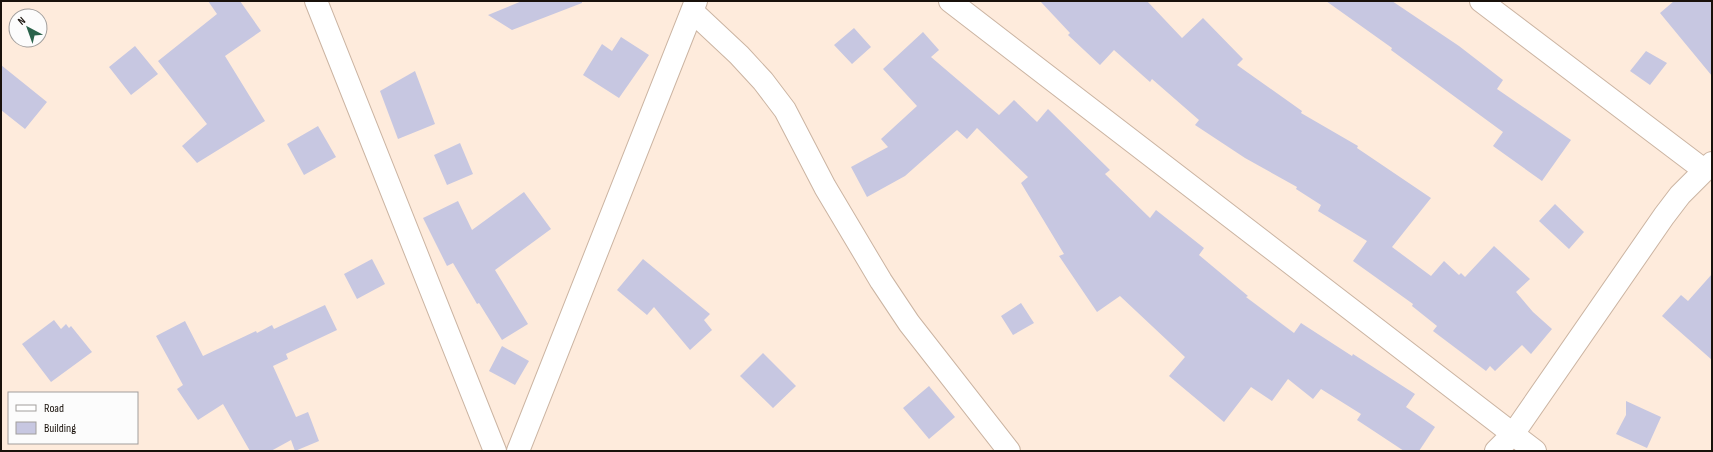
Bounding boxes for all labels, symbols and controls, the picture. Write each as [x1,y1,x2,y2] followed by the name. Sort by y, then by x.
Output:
[8,8,48,48] north arrow
[15,14,28,28] text: N
[8,392,138,444] legend
[44,401,64,416] text: Road
[44,421,76,436] text: Building

